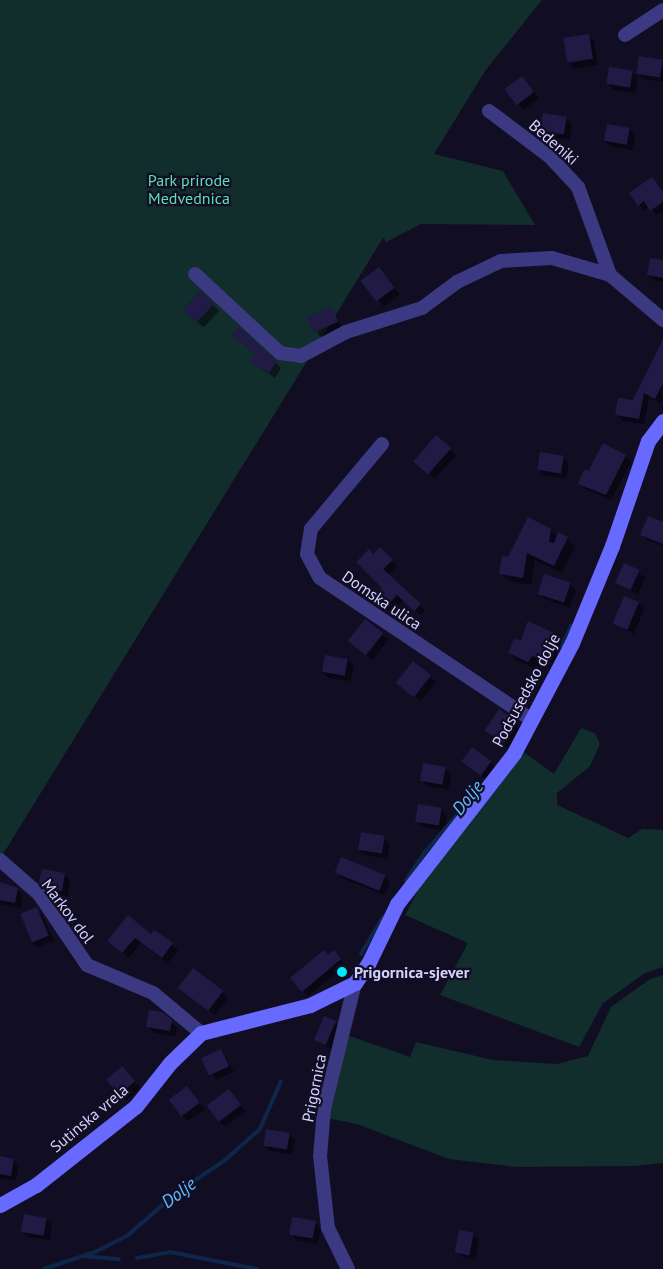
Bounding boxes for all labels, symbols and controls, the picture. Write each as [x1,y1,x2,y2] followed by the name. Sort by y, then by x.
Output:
[525,115,583,169] street label: Bedeniki
[148,170,230,208] park label: Park prirode Medvednica
[339,566,425,634] street label: Domska ulica
[488,630,564,750] street label: Podsusedsko dolje
[448,777,488,819] water label: Dolje
[38,875,98,947] street label: Markov dol
[354,962,469,982] place label: Prigornica-sjever
[335,965,349,979] marker: Prigornica-sjever
[298,1052,330,1124] street label: Prigornica
[46,1080,132,1156] street label: Sutinska vrela
[157,1173,201,1213] water label: Dolje

